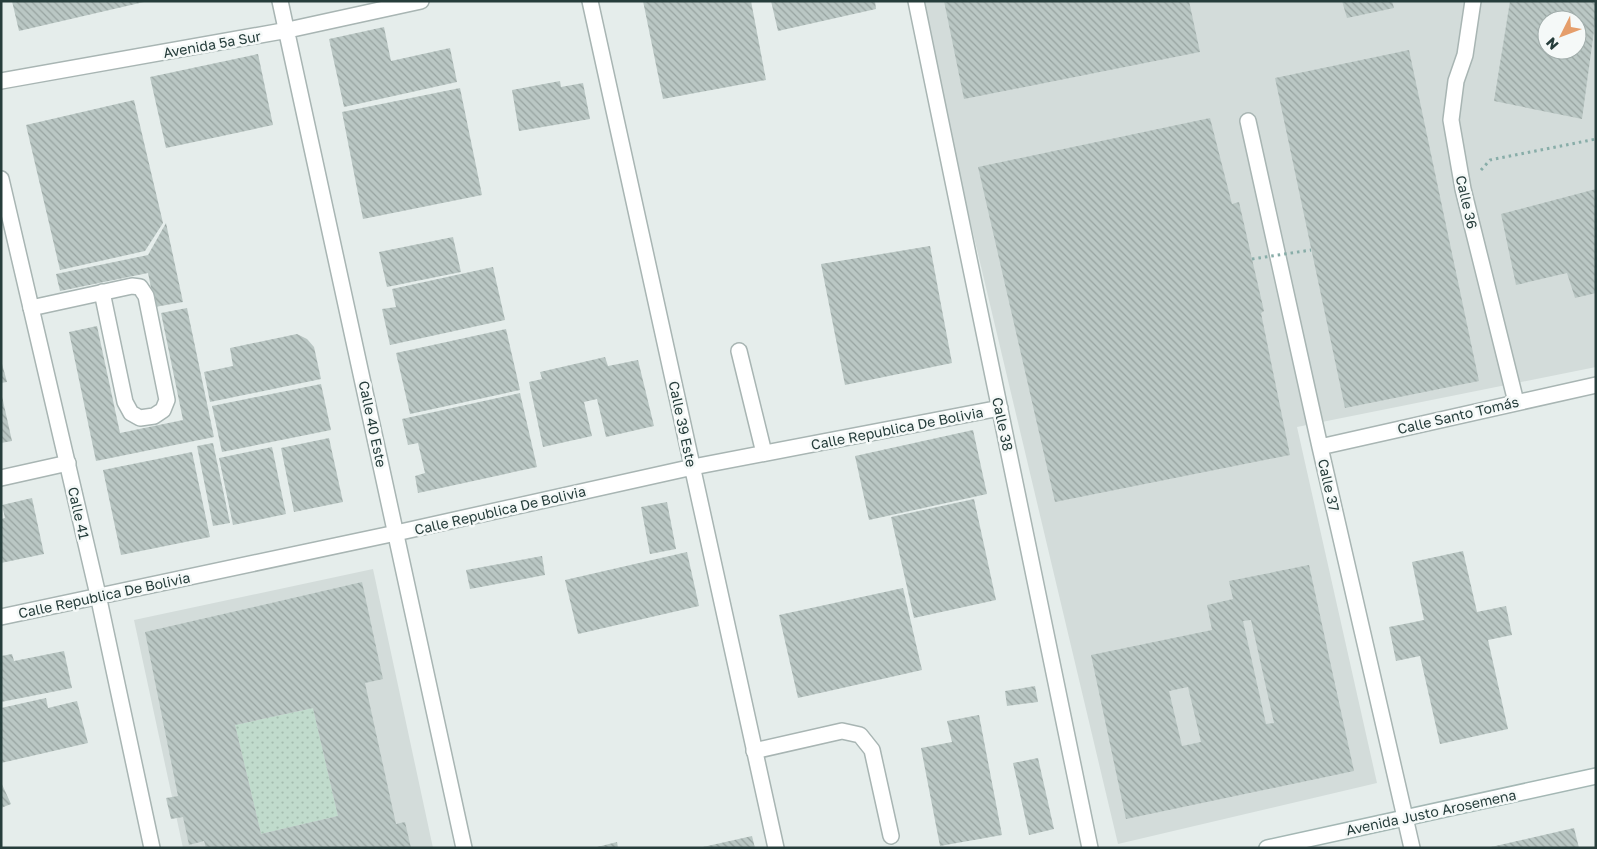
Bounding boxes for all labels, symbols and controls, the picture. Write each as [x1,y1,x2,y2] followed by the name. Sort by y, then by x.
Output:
[1537,10,1587,60] north arrow
[162,27,263,61] street label: Avenida 5a Sur
[1542,34,1562,54] text: N
[1453,174,1481,230] street label: Calle 36
[356,379,390,469] street label: Calle 40 Este
[666,379,700,469] street label: Calle 39 Este
[1396,393,1520,437] street label: Calle Santo Tomás
[989,396,1017,452] street label: Calle 38
[809,403,985,453] street label: Calle Republica De Bolivia
[1315,457,1343,513] street label: Calle 37
[413,482,587,538] street label: Calle Republica De Bolivia
[65,485,93,541] street label: Calle 41
[17,568,191,622] street label: Calle Republica De Bolivia
[1344,786,1518,838] street label: Avenida Justo Arosemena

